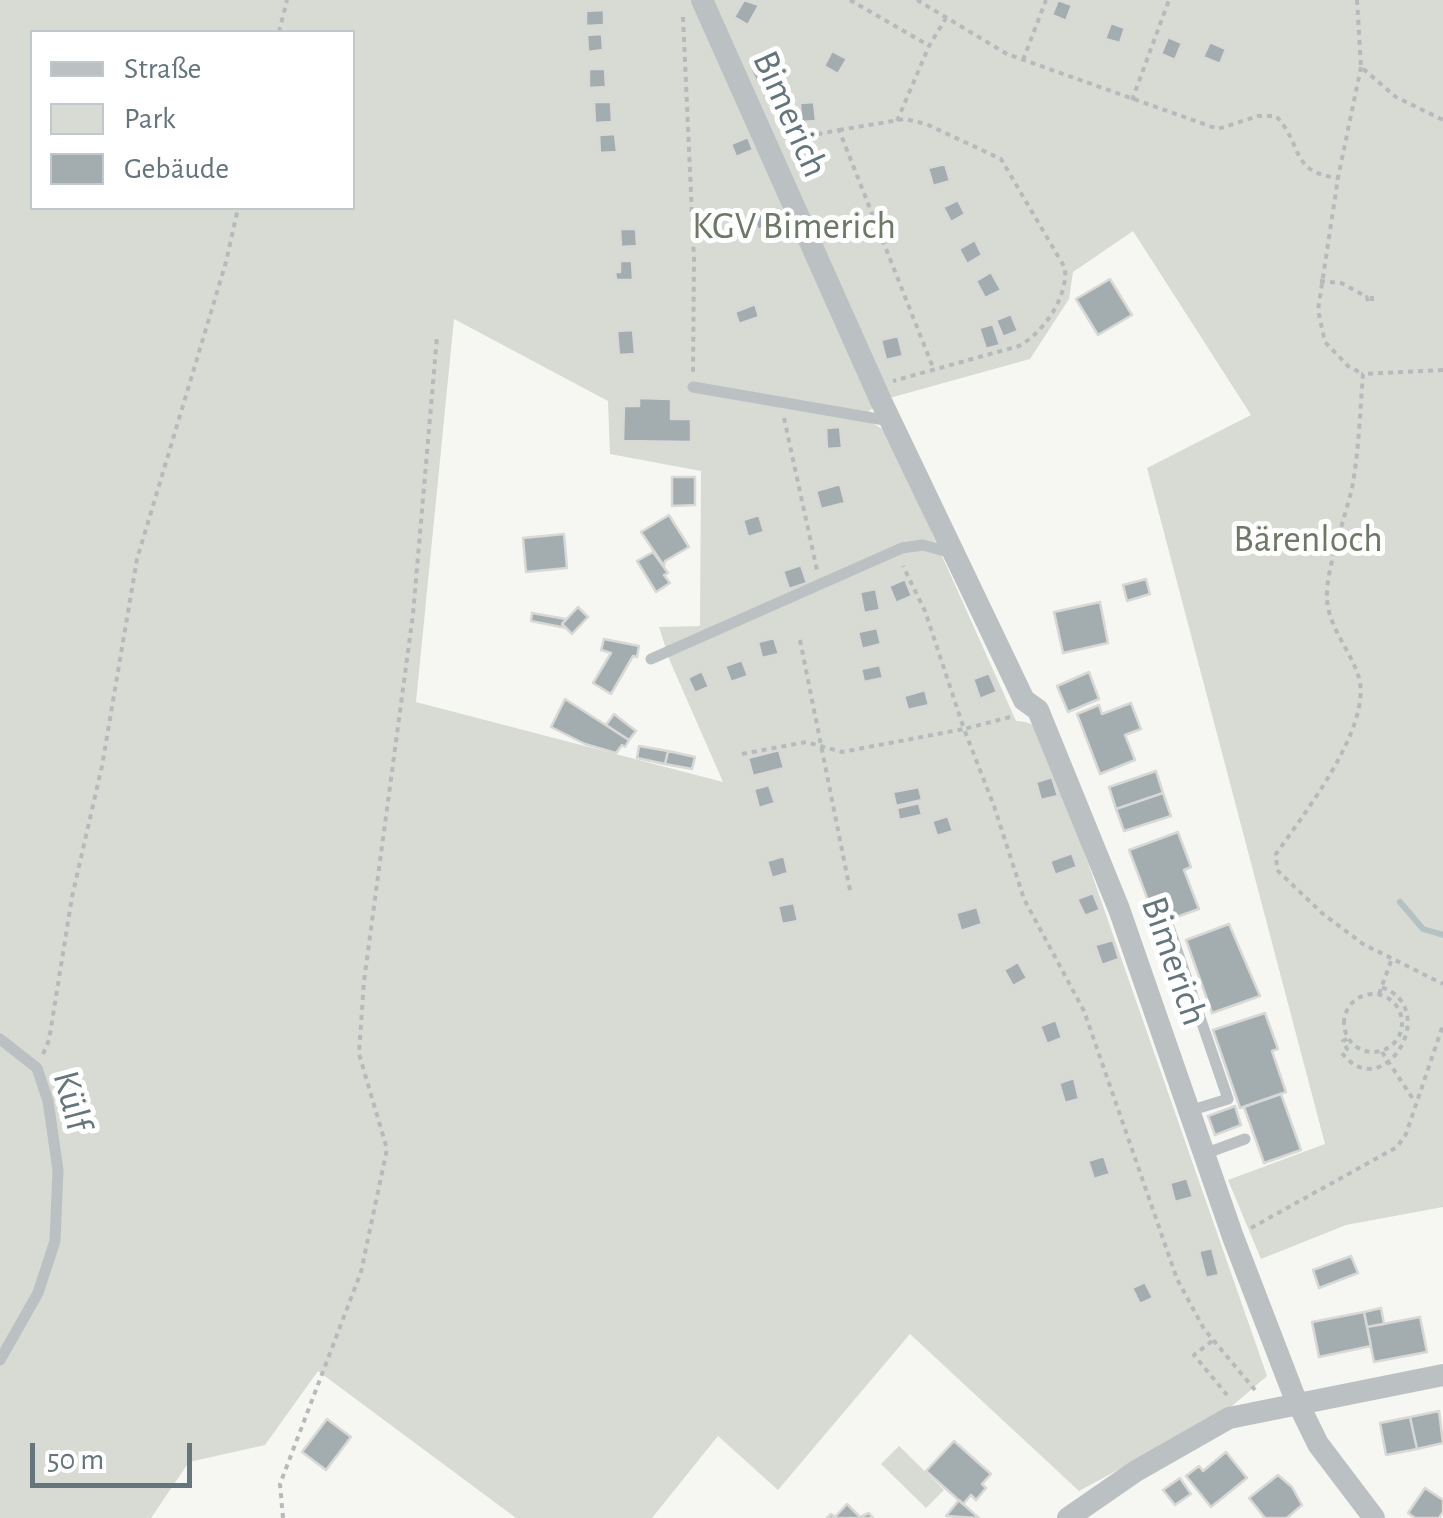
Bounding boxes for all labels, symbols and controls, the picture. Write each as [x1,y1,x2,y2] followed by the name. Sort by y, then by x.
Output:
[30,30,355,210] legend
[742,44,838,184] street label: Bimerich
[124,54,201,84] text: Straße
[124,104,176,134] text: Park
[124,154,229,184] text: Gebäude
[692,204,896,250] park label: KGV Bimerich
[1233,517,1383,563] park label: Bärenloch
[1131,891,1217,1031] street label: Bimerich
[42,1066,102,1136] street label: Külf
[35,1423,198,1485] scale bar
[47,1445,104,1475] text: 50 m

